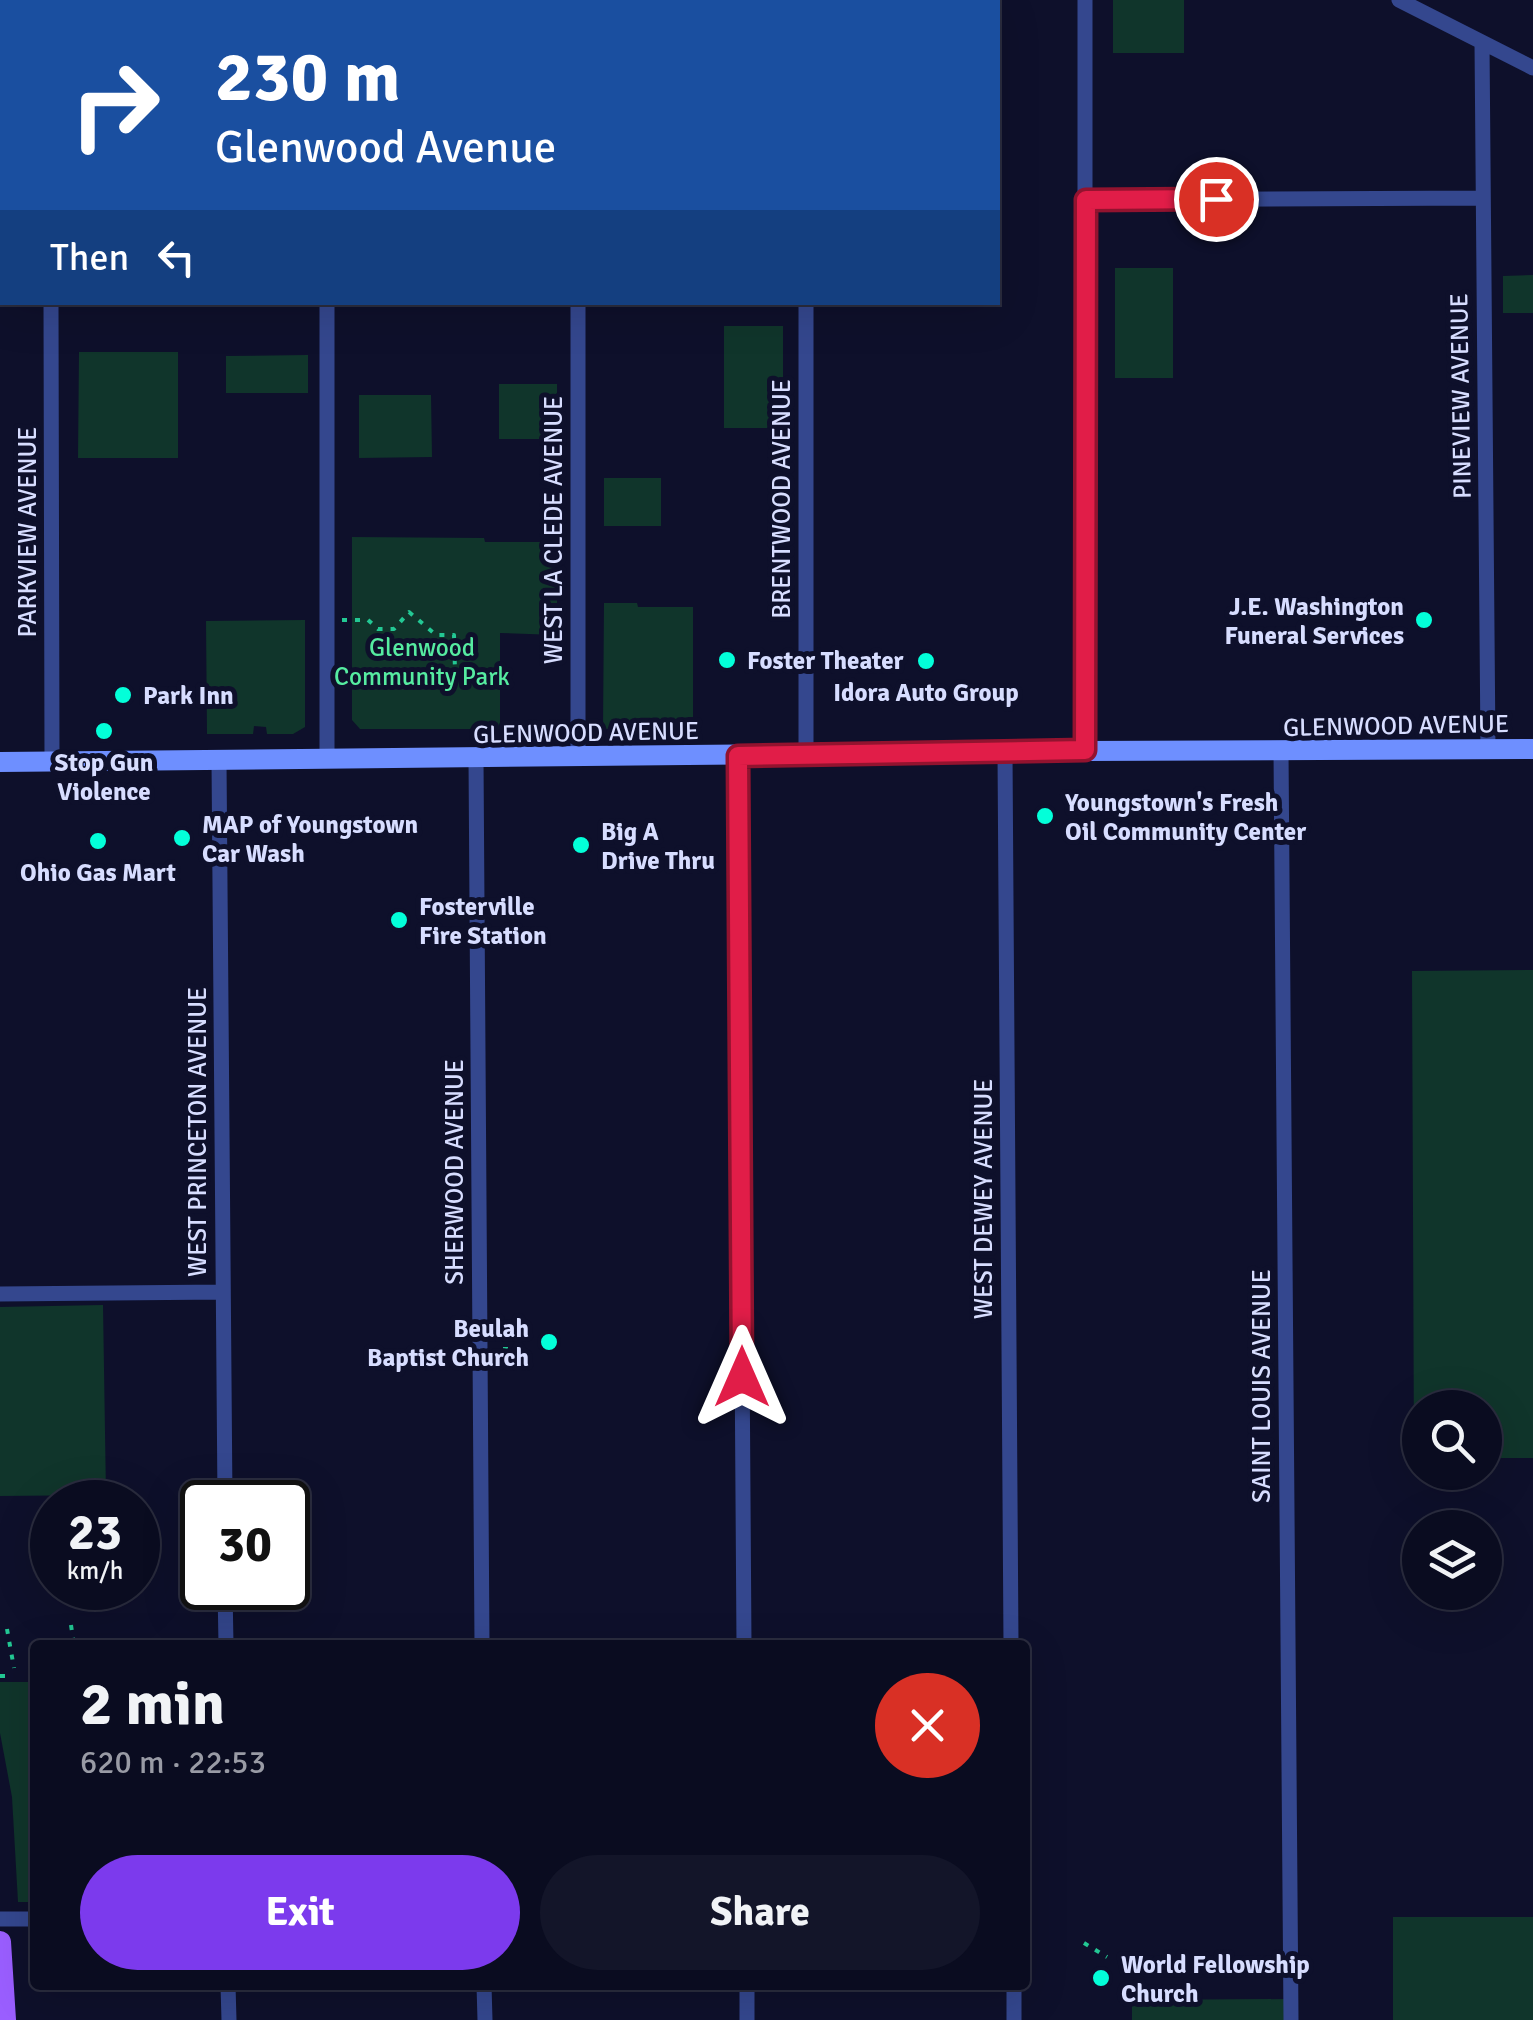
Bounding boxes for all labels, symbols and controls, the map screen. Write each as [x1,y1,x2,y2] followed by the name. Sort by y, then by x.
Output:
[215,34,400,120] text: 230 m
[50,40,180,170] icon: right
[215,120,556,175] text: Glenwood Avenue
[1174,157,1259,242] pin
[1189,172,1244,227] icon: arrive
[149,230,204,285] icon: left
[50,234,129,281] text: Then
[1443,293,1478,499] street label: PINEVIEW AVENUE
[766,379,797,619] street label: BRENTWOOD AVENUE
[538,396,569,664] street label: WEST LA CLEDE AVENUE
[12,427,43,637] street label: PARKVIEW AVENUE
[1224,591,1404,651] place label: J.E. Washington Funeral Services
[1413,609,1435,631] marker: J.E. Washington Funeral Services
[334,632,510,692] park label: Glenwood Community Park
[747,645,904,676] place label: Foster Theater
[716,649,738,671] marker: Foster Theater
[915,650,937,672] marker: Idora Auto Group
[833,677,1019,708] place label: Idora Auto Group
[143,680,234,711] place label: Park Inn
[112,684,134,706] marker: Park Inn
[1283,708,1509,743] street label: GLENWOOD AVENUE
[473,715,699,750] street label: GLENWOOD AVENUE
[93,720,115,742] marker: Stop Gun Violence
[55,747,153,807] place label: Stop Gun Violence
[1064,787,1306,847] place label: Youngstown's Fresh Oil Community Center
[1034,805,1056,827] marker: Youngstown's Fresh Oil Community Center
[202,809,418,869] place label: MAP of Youngstown Car Wash
[601,816,715,876] place label: Big A Drive Thru
[171,827,193,849] marker: MAP of Youngstown Car Wash
[87,830,109,852] marker: Ohio Gas Mart
[570,834,592,856] marker: Big A Drive Thru
[20,857,176,888] place label: Ohio Gas Mart
[419,891,547,951] place label: Fosterville Fire Station
[388,909,410,931] marker: Fosterville Fire Station
[182,987,213,1277] street label: WEST PRINCETON AVENUE
[439,1059,470,1285] street label: SHERWOOD AVENUE
[968,1079,999,1319] street label: WEST DEWEY AVENUE
[1246,1269,1277,1503] street label: SAINT LOUIS AVENUE
[367,1313,529,1373] place label: Beulah Baptist Church
[690,1325,794,1429] position arrow
[538,1331,560,1353] marker: Beulah Baptist Church
[1402,1390,1502,1610] map controls
[1402,1390,1502,1490] button: search
[180,1480,310,1610] speed limit sign: 30
[68,1502,122,1564] text: 23
[1402,1510,1502,1610] button: layers
[67,1555,123,1586] text: km/h
[80,1668,225,1742] text: 2 min
[875,1673,980,1778] button: close
[80,1743,266,1782] text: 620 m · 22:53
[80,1855,520,1970] button: Exit
[540,1855,980,1970] button: Share
[1121,1949,1310,2009] place label: World Fellowship Church
[1090,1967,1112,1989] marker: World Fellowship Church

